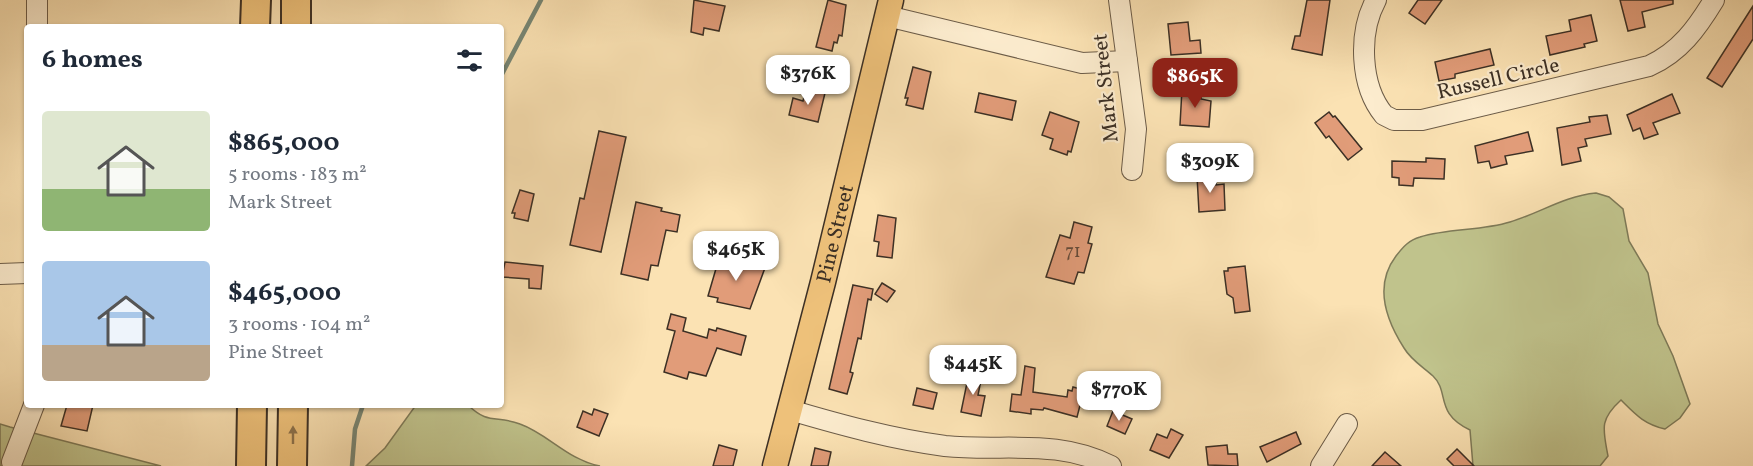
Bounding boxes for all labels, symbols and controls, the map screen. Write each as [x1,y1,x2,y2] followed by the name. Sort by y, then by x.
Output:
[1086,32,1127,144] street label: Mark Street
[42,42,143,78] text: 6 homes
[453,44,486,77] icon: filters
[1434,51,1562,108] street label: Russell Circle
[766,55,850,106] pin: $376K
[1153,58,1237,109] pin: $865K
[780,60,836,88] text: $376K
[1166,63,1224,91] text: $865K
[228,125,340,161] text: $865,000
[90,135,162,207] icon: home
[1168,143,1252,194] pin: $309K
[1181,148,1240,176] text: $309K
[228,161,367,189] text: 5 rooms · 183 m²
[810,182,862,286] street label: Pine Street
[228,189,332,217] text: Mark Street
[694,231,778,282] pin: $465K
[707,236,765,264] text: $465K
[1065,240,1081,265] house number: 71
[228,275,341,311] text: $465,000
[90,285,162,357] icon: home
[228,311,370,339] text: 3 rooms · 104 m²
[228,339,323,367] text: Pine Street
[931,345,1015,396] pin: $445K
[943,350,1003,378] text: $445K
[1077,371,1161,422] pin: $770K
[1091,376,1147,404] text: $770K
[288,426,298,445] one-way arrow

